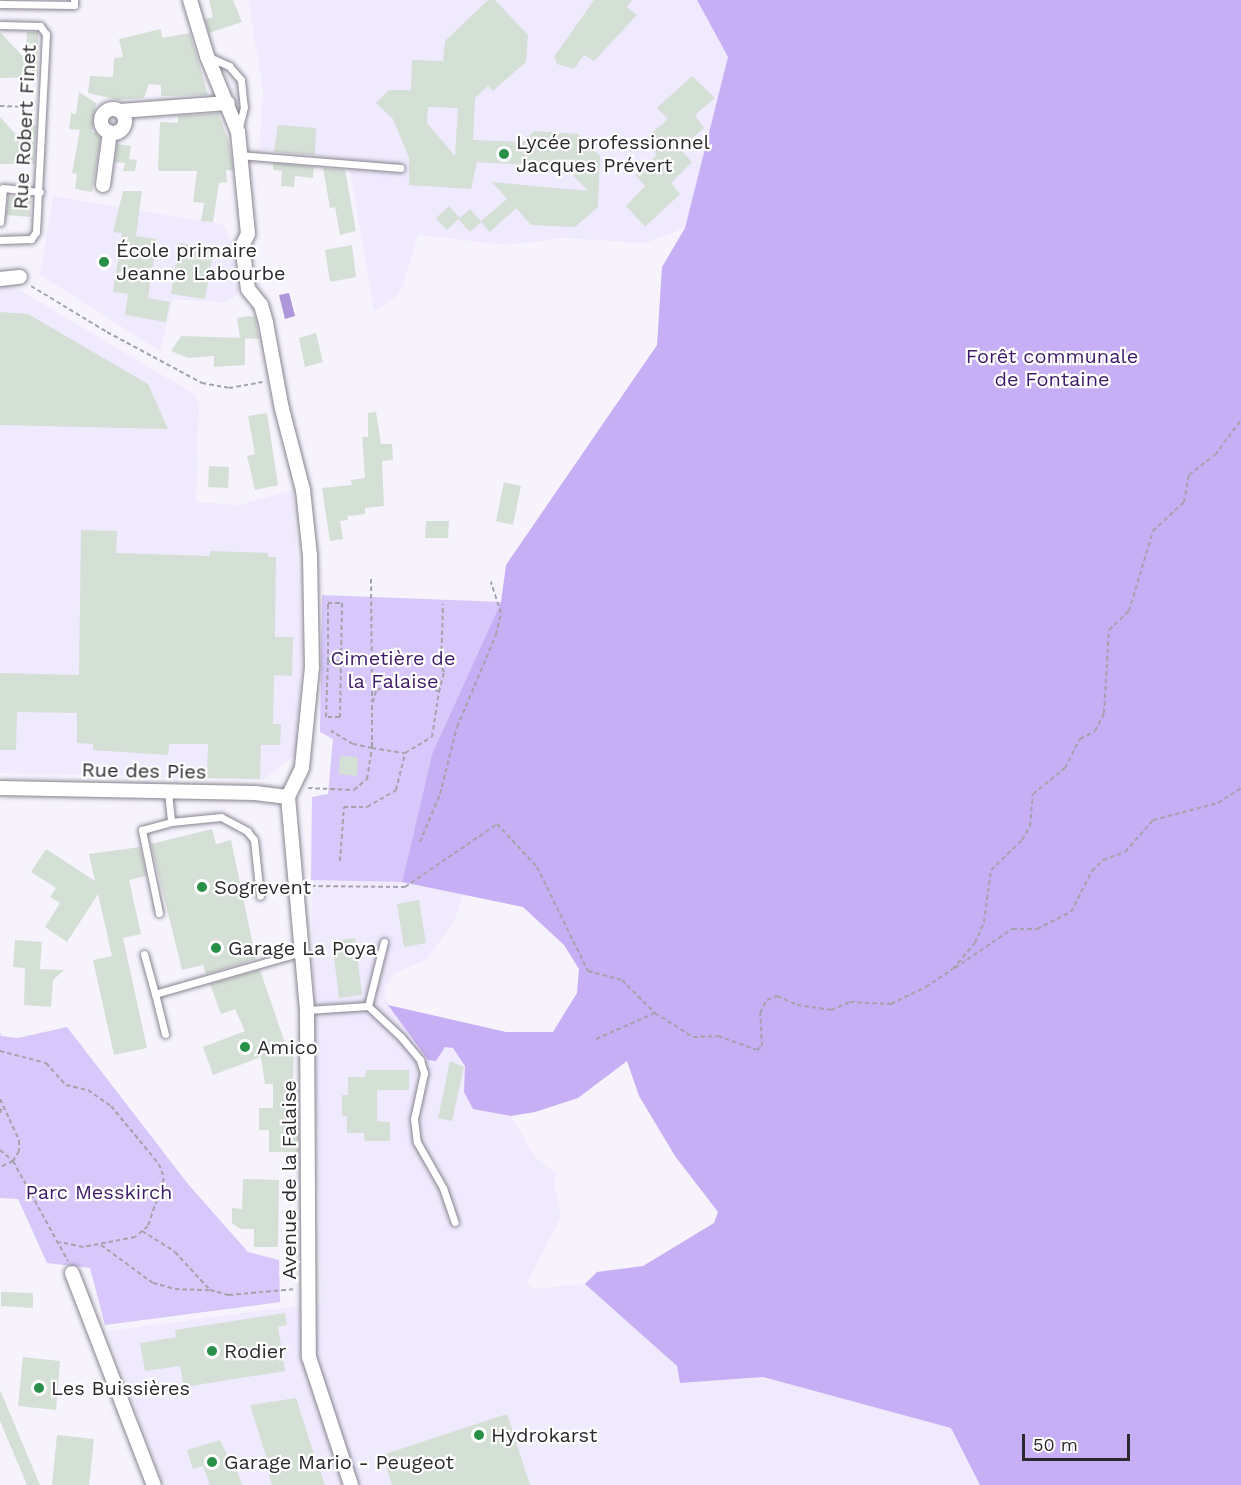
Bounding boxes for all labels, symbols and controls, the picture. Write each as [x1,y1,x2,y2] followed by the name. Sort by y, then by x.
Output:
[9,44,41,210] street label: Rue Robert Finet
[516,130,710,177] place label: Lycée professionnel Jacques Prévert
[497,147,511,161] marker: Lycée professionnel Jacques Prévert
[116,238,286,285] place label: École primaire Jeanne Labourbe
[97,255,111,269] marker: École primaire Jeanne Labourbe
[966,345,1138,392] park label: Forêt communale de Fontaine
[331,646,455,693] park label: Cimetière de la Falaise
[81,758,207,784] street label: Rue des Pies
[214,875,311,899] place label: Sogrevent
[195,880,209,894] marker: Sogrevent
[228,936,377,960] place label: Garage La Poya
[209,941,223,955] marker: Garage La Poya
[257,1035,318,1059] place label: Amico
[238,1040,252,1054] marker: Amico
[277,1080,301,1280] street label: Avenue de la Falaise
[26,1180,172,1204] park label: Parc Messkirch
[224,1339,287,1363] place label: Rodier
[205,1344,219,1358] marker: Rodier
[51,1376,190,1400] place label: Les Buissières
[32,1381,46,1395] marker: Les Buissières
[1025,1422,1133,1460] scale bar
[491,1423,597,1447] place label: Hydrokarst
[472,1428,486,1442] marker: Hydrokarst
[1033,1434,1078,1455] text: 50 m
[224,1450,454,1474] place label: Garage Mario - Peugeot
[205,1455,219,1469] marker: Garage Mario - Peugeot

